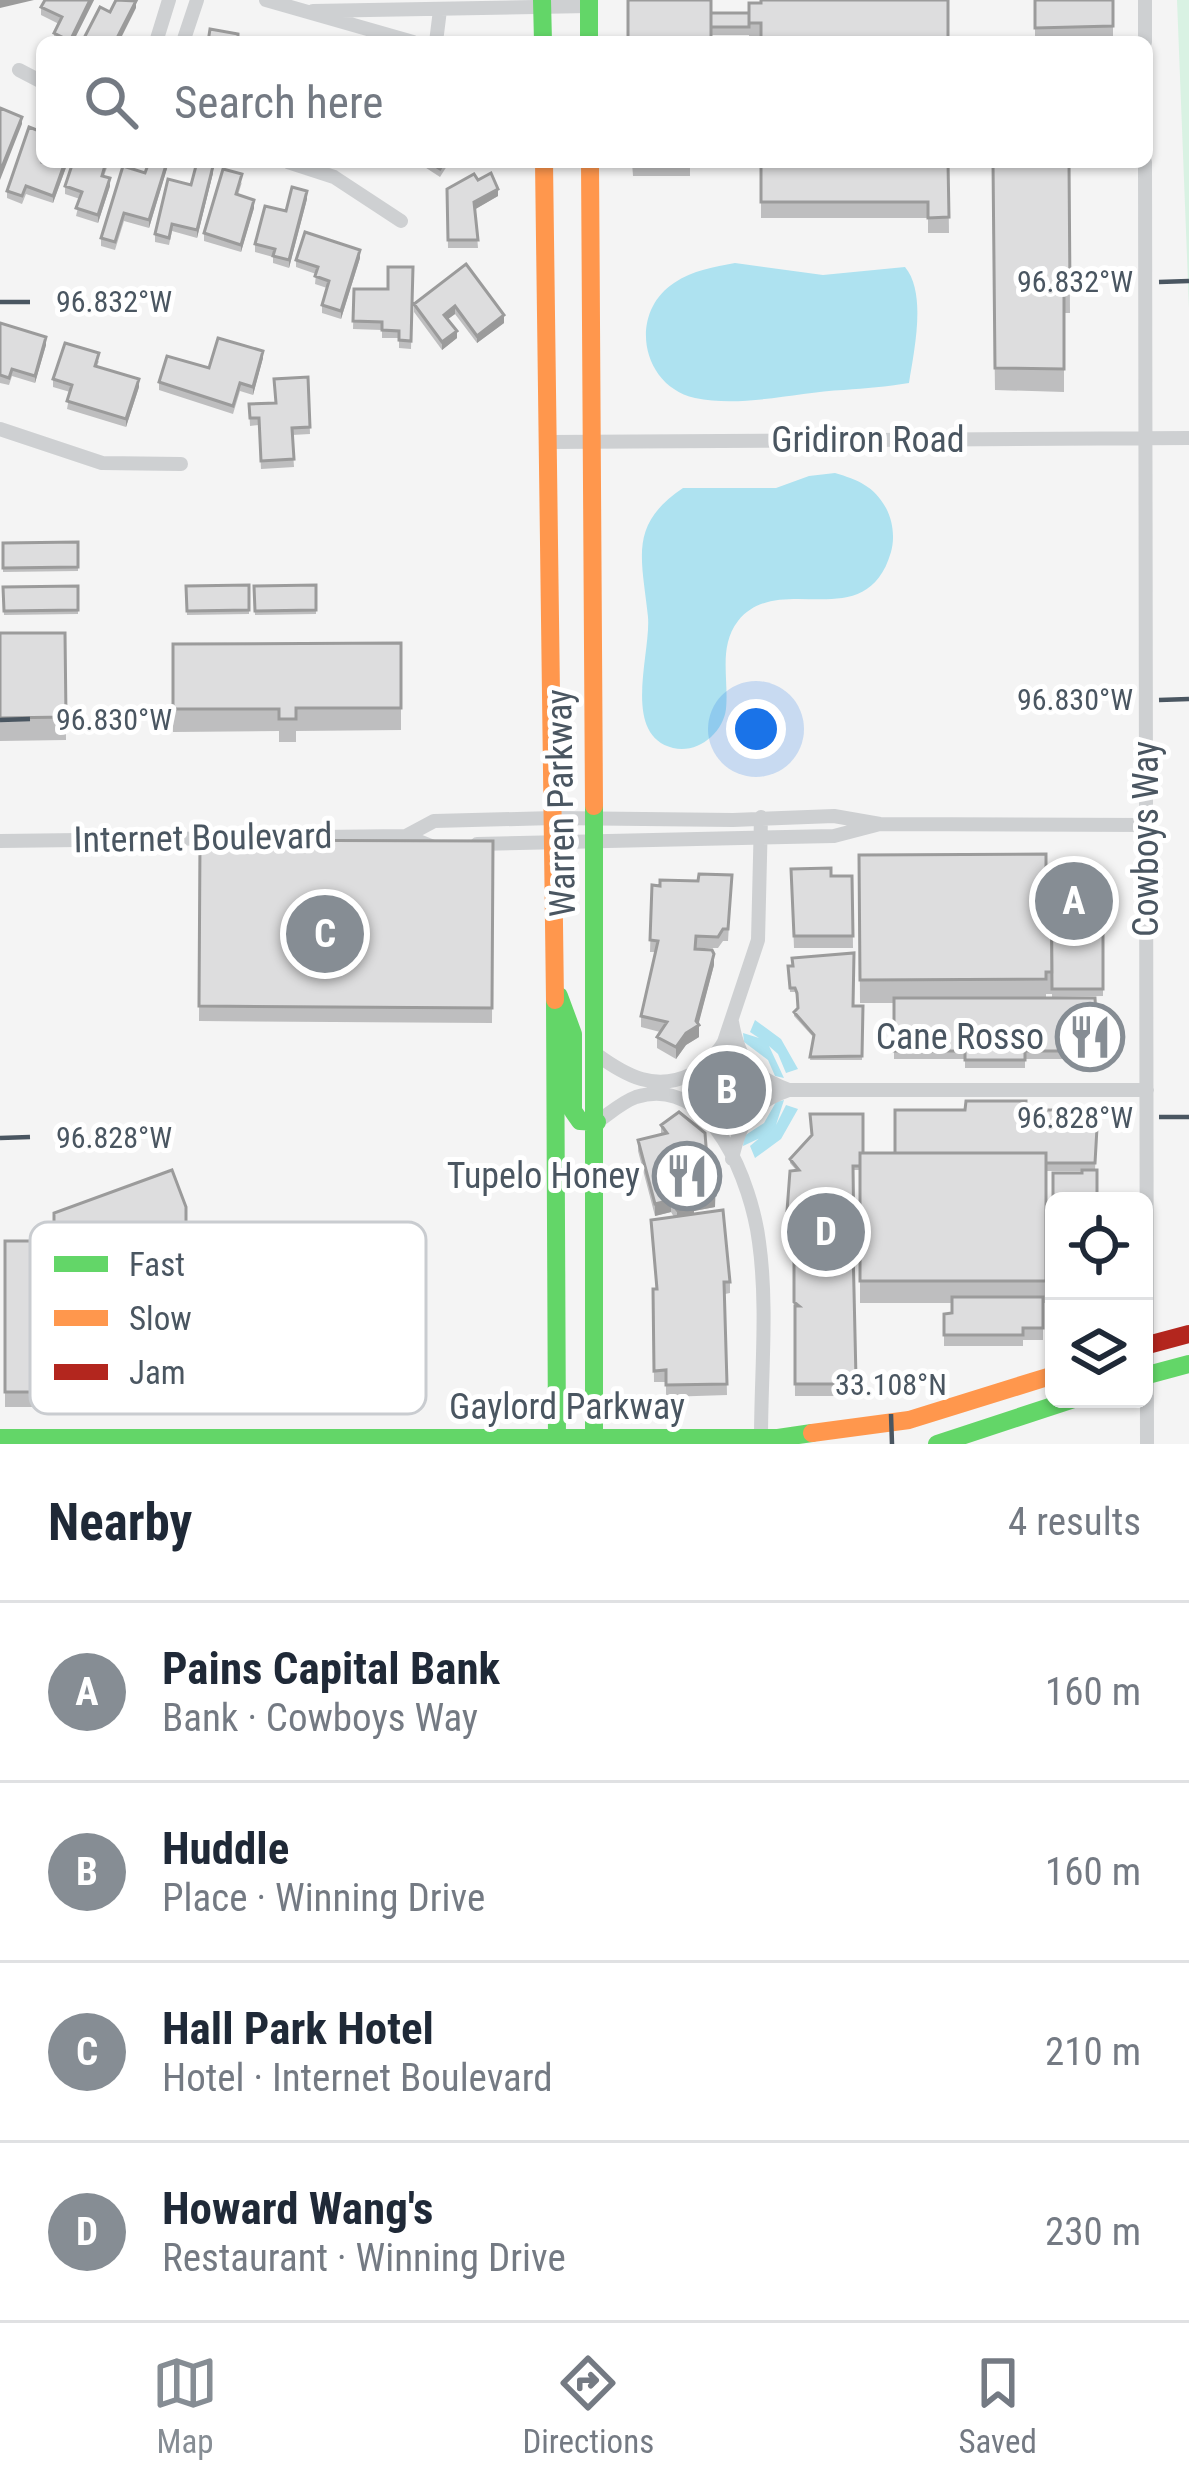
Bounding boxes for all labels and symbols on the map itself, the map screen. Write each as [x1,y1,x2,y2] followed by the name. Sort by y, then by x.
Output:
[1017,264,1133,299] text: 96.832°W
[56,284,172,319] text: 96.832°W
[771,419,965,461] street label: Gridiron Road
[1017,682,1133,717] text: 96.830°W
[538,689,584,917] street label: Warren Parkway
[726,699,786,759] your location
[56,702,172,737] text: 96.830°W
[1125,741,1167,937] street label: Cowboys Way
[73,815,333,861] street label: Internet Boulevard
[1035,856,1113,946] pin: A
[286,889,364,979] pin: C
[1055,1002,1125,1072] restaurant icon: Cane Rosso
[876,1016,1044,1058] place label: Cane Rosso
[688,1045,766,1135] pin: B
[1017,1100,1133,1135] text: 96.828°W
[56,1120,172,1155] text: 96.828°W
[652,1141,722,1211] restaurant icon: Tupelo Honey
[447,1155,640,1197] place label: Tupelo Honey
[787,1187,865,1277] pin: D
[30,1222,426,1414] legend
[129,1245,185,1284] text: Fast
[129,1299,192,1338] text: Slow
[129,1353,186,1392] text: Jam
[835,1367,947,1402] text: 33.108°N
[449,1386,685,1428] street label: Gaylord Parkway

